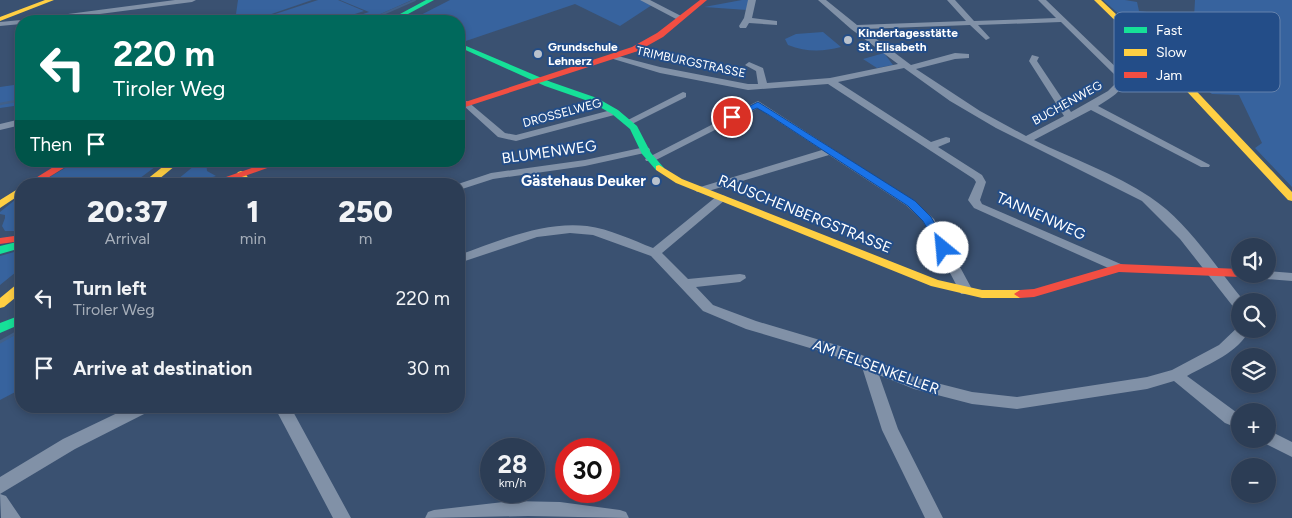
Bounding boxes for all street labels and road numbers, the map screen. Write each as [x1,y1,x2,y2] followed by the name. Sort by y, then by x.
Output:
[635,44,747,80] street label: TRIMBURGSTRASSE
[1030,78,1104,128] street label: BUCHENWEG
[521,96,603,130] street label: DROSSELWEG
[500,136,598,168] street label: BLUMENWEG
[716,171,894,257] street label: RAUSCHENBERGSTRASSE
[994,188,1088,244] street label: TANNENWEG
[810,336,942,398] street label: AM FELSENKELLER

